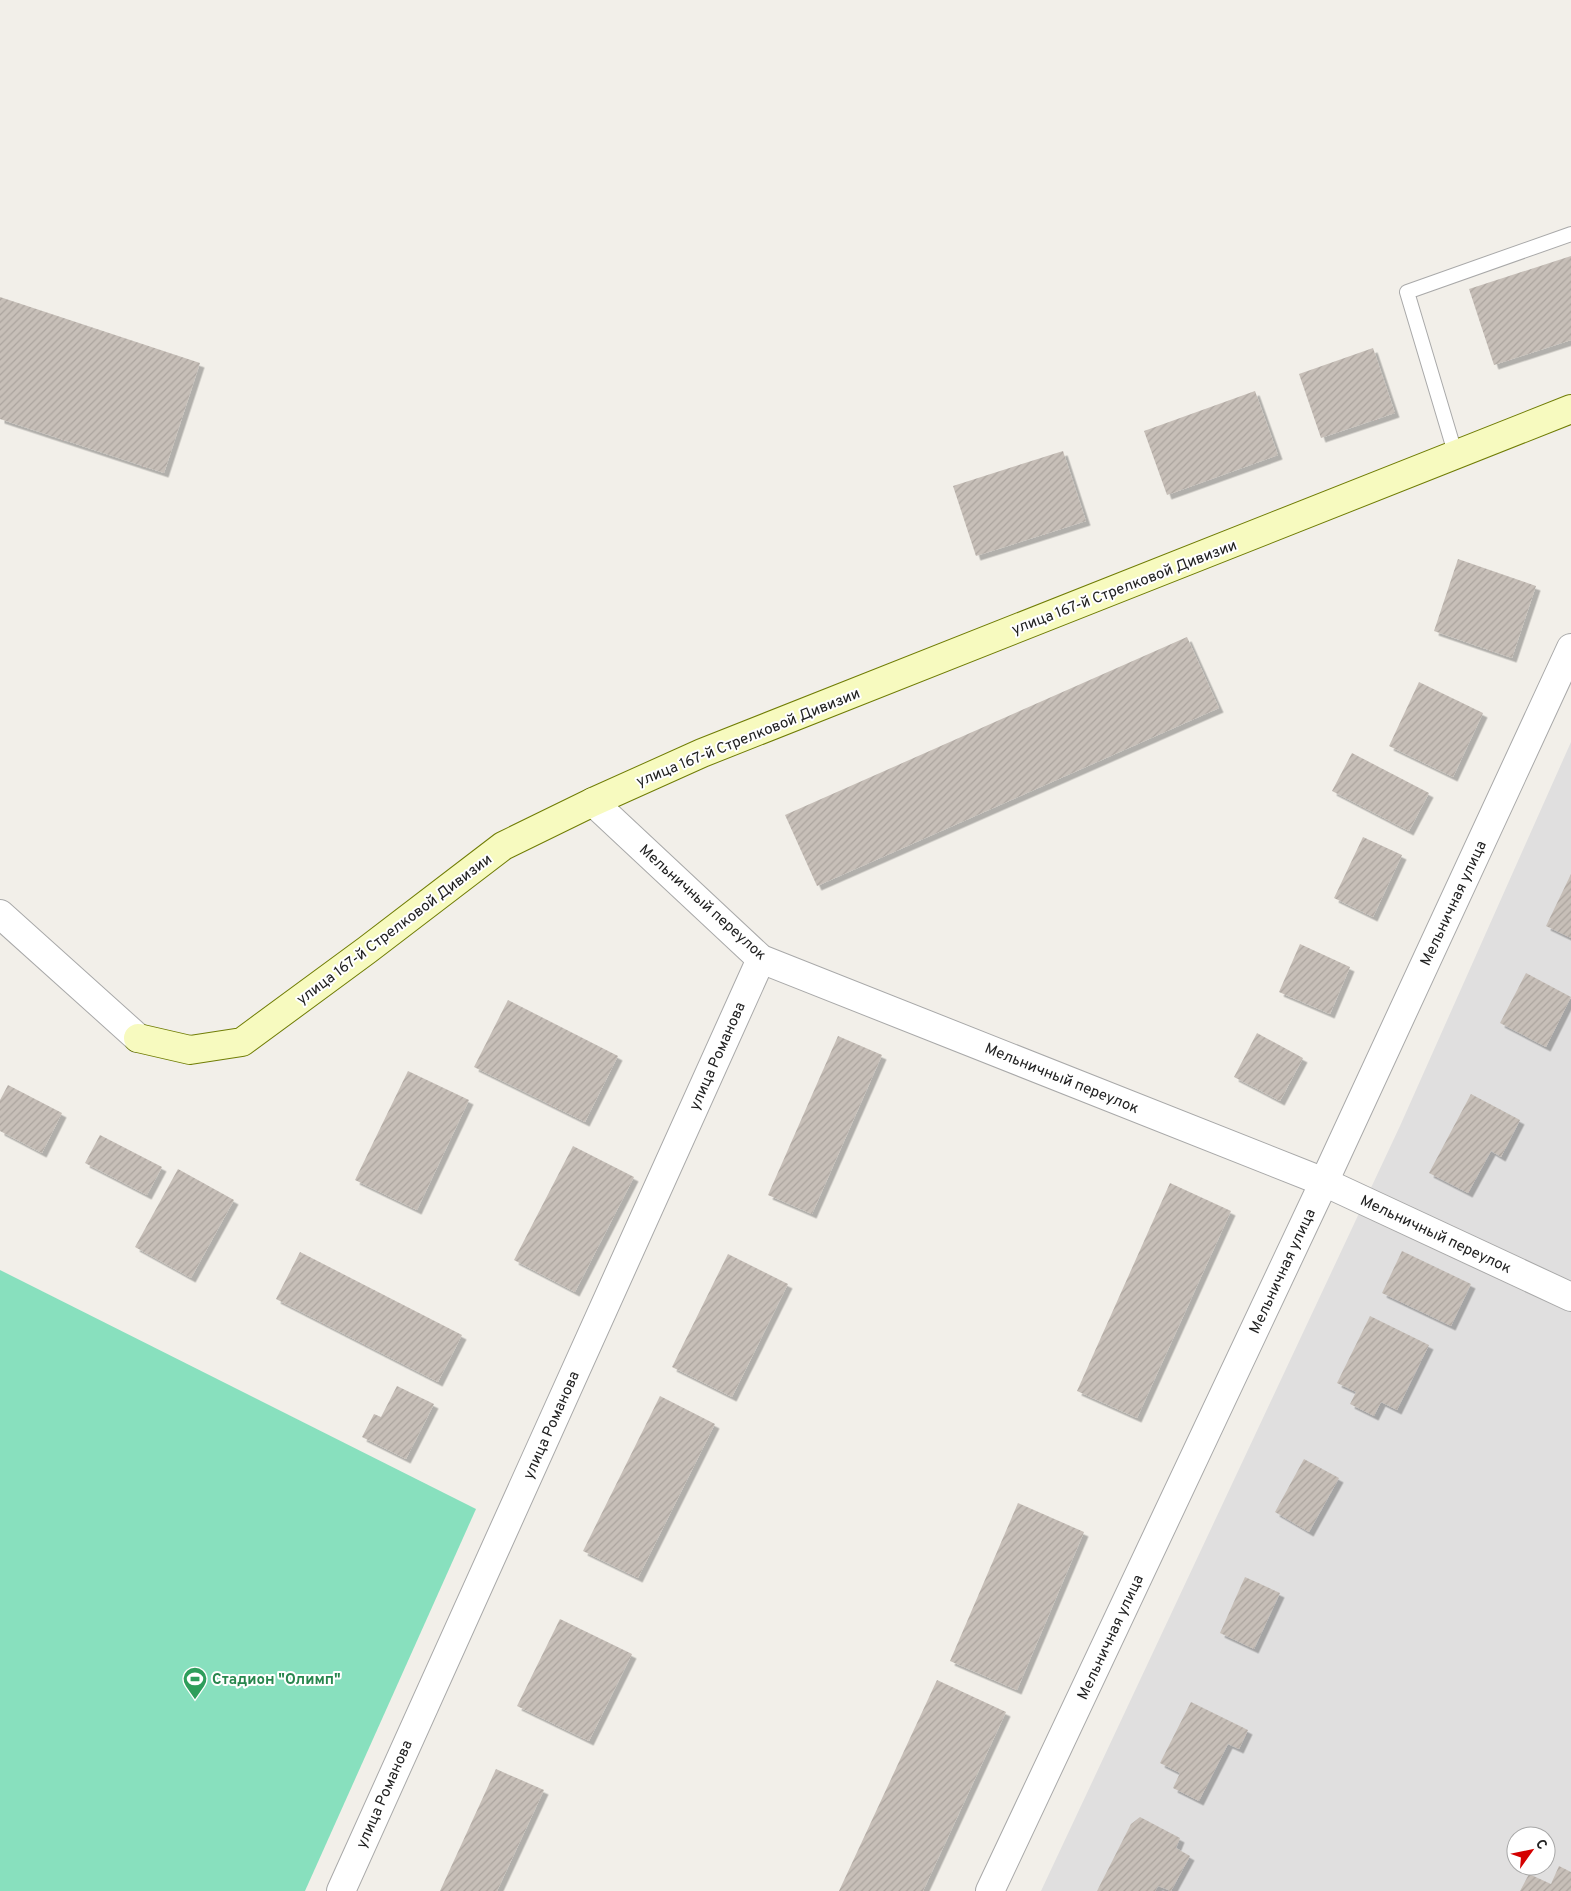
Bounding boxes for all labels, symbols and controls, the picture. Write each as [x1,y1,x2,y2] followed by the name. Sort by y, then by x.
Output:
[1009,537,1240,640] street label: улица 167-й Стрелковой Дивизии
[634,685,863,792] street label: улица 167-й Стрелковой Дивизии
[1417,838,1492,969] street label: Мельничная улица
[634,841,769,965] street label: Мельничный переулок
[293,850,496,1010] street label: улица 167-й Стрелковой Дивизии
[686,999,751,1114] street label: улица Романова
[982,1040,1141,1119] street label: Мельничный переулок
[1357,1192,1514,1279] street label: Мельничный переулок
[1246,1206,1321,1337] street label: Мельничная улица
[520,1368,585,1483] street label: улица Романова
[1074,1572,1149,1703] street label: Мельничная улица
[182,1666,208,1700] sports icon: Стадион "Олимп"
[212,1671,341,1690] place label: Стадион "Олимп"
[353,1737,418,1852] street label: улица Романова
[1506,1826,1556,1876] north arrow
[1531,1836,1550,1853] text: С

